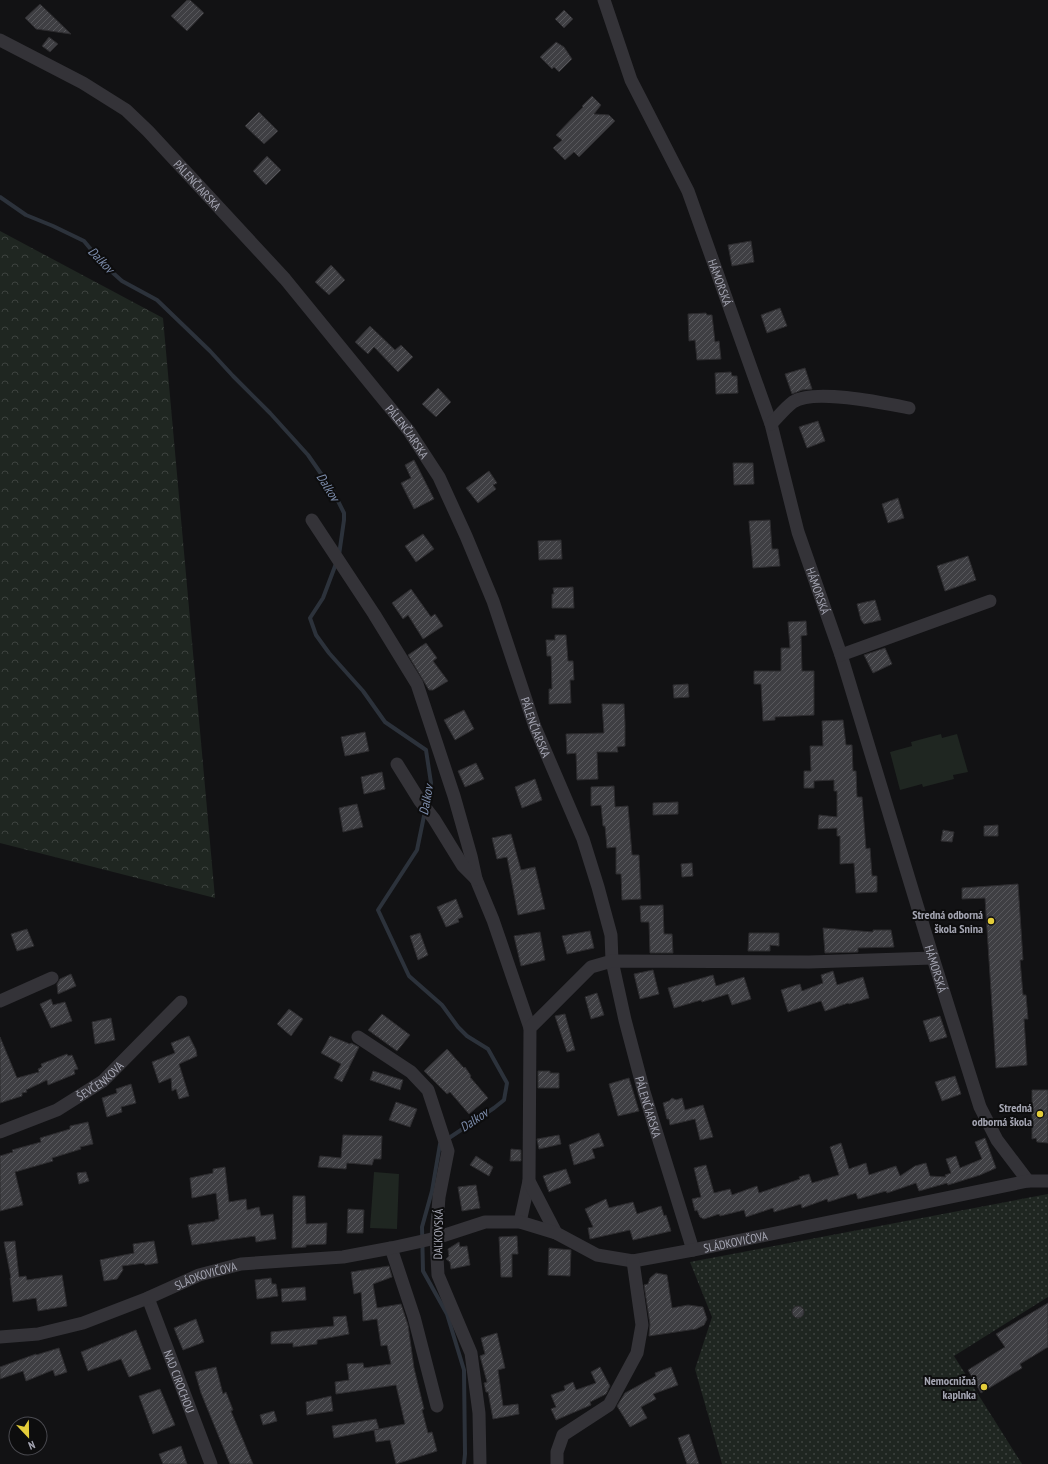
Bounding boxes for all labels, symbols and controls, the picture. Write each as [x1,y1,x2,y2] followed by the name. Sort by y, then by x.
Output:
[171,156,225,213] street label: PÁLENČIARSKA
[84,243,119,278] water label: Dalkov
[705,257,736,308] street label: HÁMORSKÁ
[383,401,432,461] street label: PÁLENČIARSKA
[313,470,344,506] water label: Dalkov
[803,565,834,616] street label: HÁMORSKÁ
[518,695,555,760] street label: PÁLENČIARSKA
[415,782,437,816] water label: Dalkov
[912,907,983,936] place label: Stredná odborná škola Snina
[986,916,996,926] marker: Stredná odborná škola Snina
[922,943,951,994] street label: HÁMORSKÁ
[73,1058,126,1103] street label: ŠEVČENKOVA
[633,1075,665,1140] street label: PÁLENČIARSKA
[972,1100,1032,1129] place label: Stredná odborná škola
[457,1103,493,1136] water label: Dalkov
[1035,1109,1045,1119] marker: Stredná odborná škola
[430,1208,446,1259] street label: DAĽKOVSKÁ
[702,1227,769,1255] street label: SLÁDKOVIČOVA
[172,1258,238,1293] street label: SLÁDKOVIČOVA
[161,1348,198,1415] street label: NAD CIROCHOU
[924,1373,976,1402] place label: Nemocničná kaplnka
[979,1382,989,1392] marker: Nemocničná kaplnka
[8,1416,48,1456] north arrow
[26,1438,37,1453] text: N

